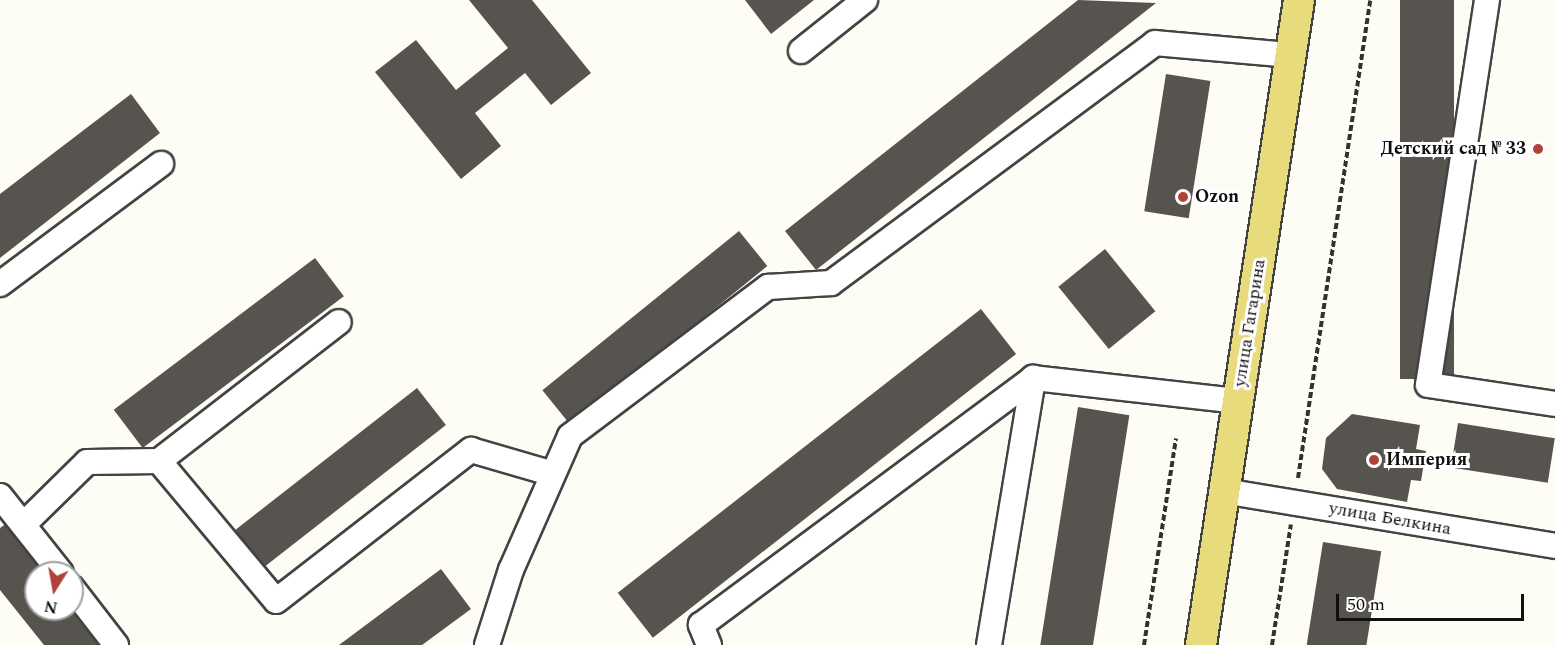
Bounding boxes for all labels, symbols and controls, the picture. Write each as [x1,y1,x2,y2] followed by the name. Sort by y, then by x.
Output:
[1381,138,1526,160] place label: Детский сад № 33
[1531,142,1545,156] marker: Детский сад № 33
[1195,186,1239,208] place label: Ozon
[1176,190,1190,204] marker: Ozon
[1229,258,1271,388] street label: улица Гагарина
[1386,449,1467,471] place label: Империя
[1367,453,1381,467] marker: Империя
[1327,498,1453,540] street label: улица Белкина
[24,561,84,621] north arrow
[1339,582,1526,620] scale bar
[1347,591,1385,618] text: 50 m
[42,594,60,620] text: N

